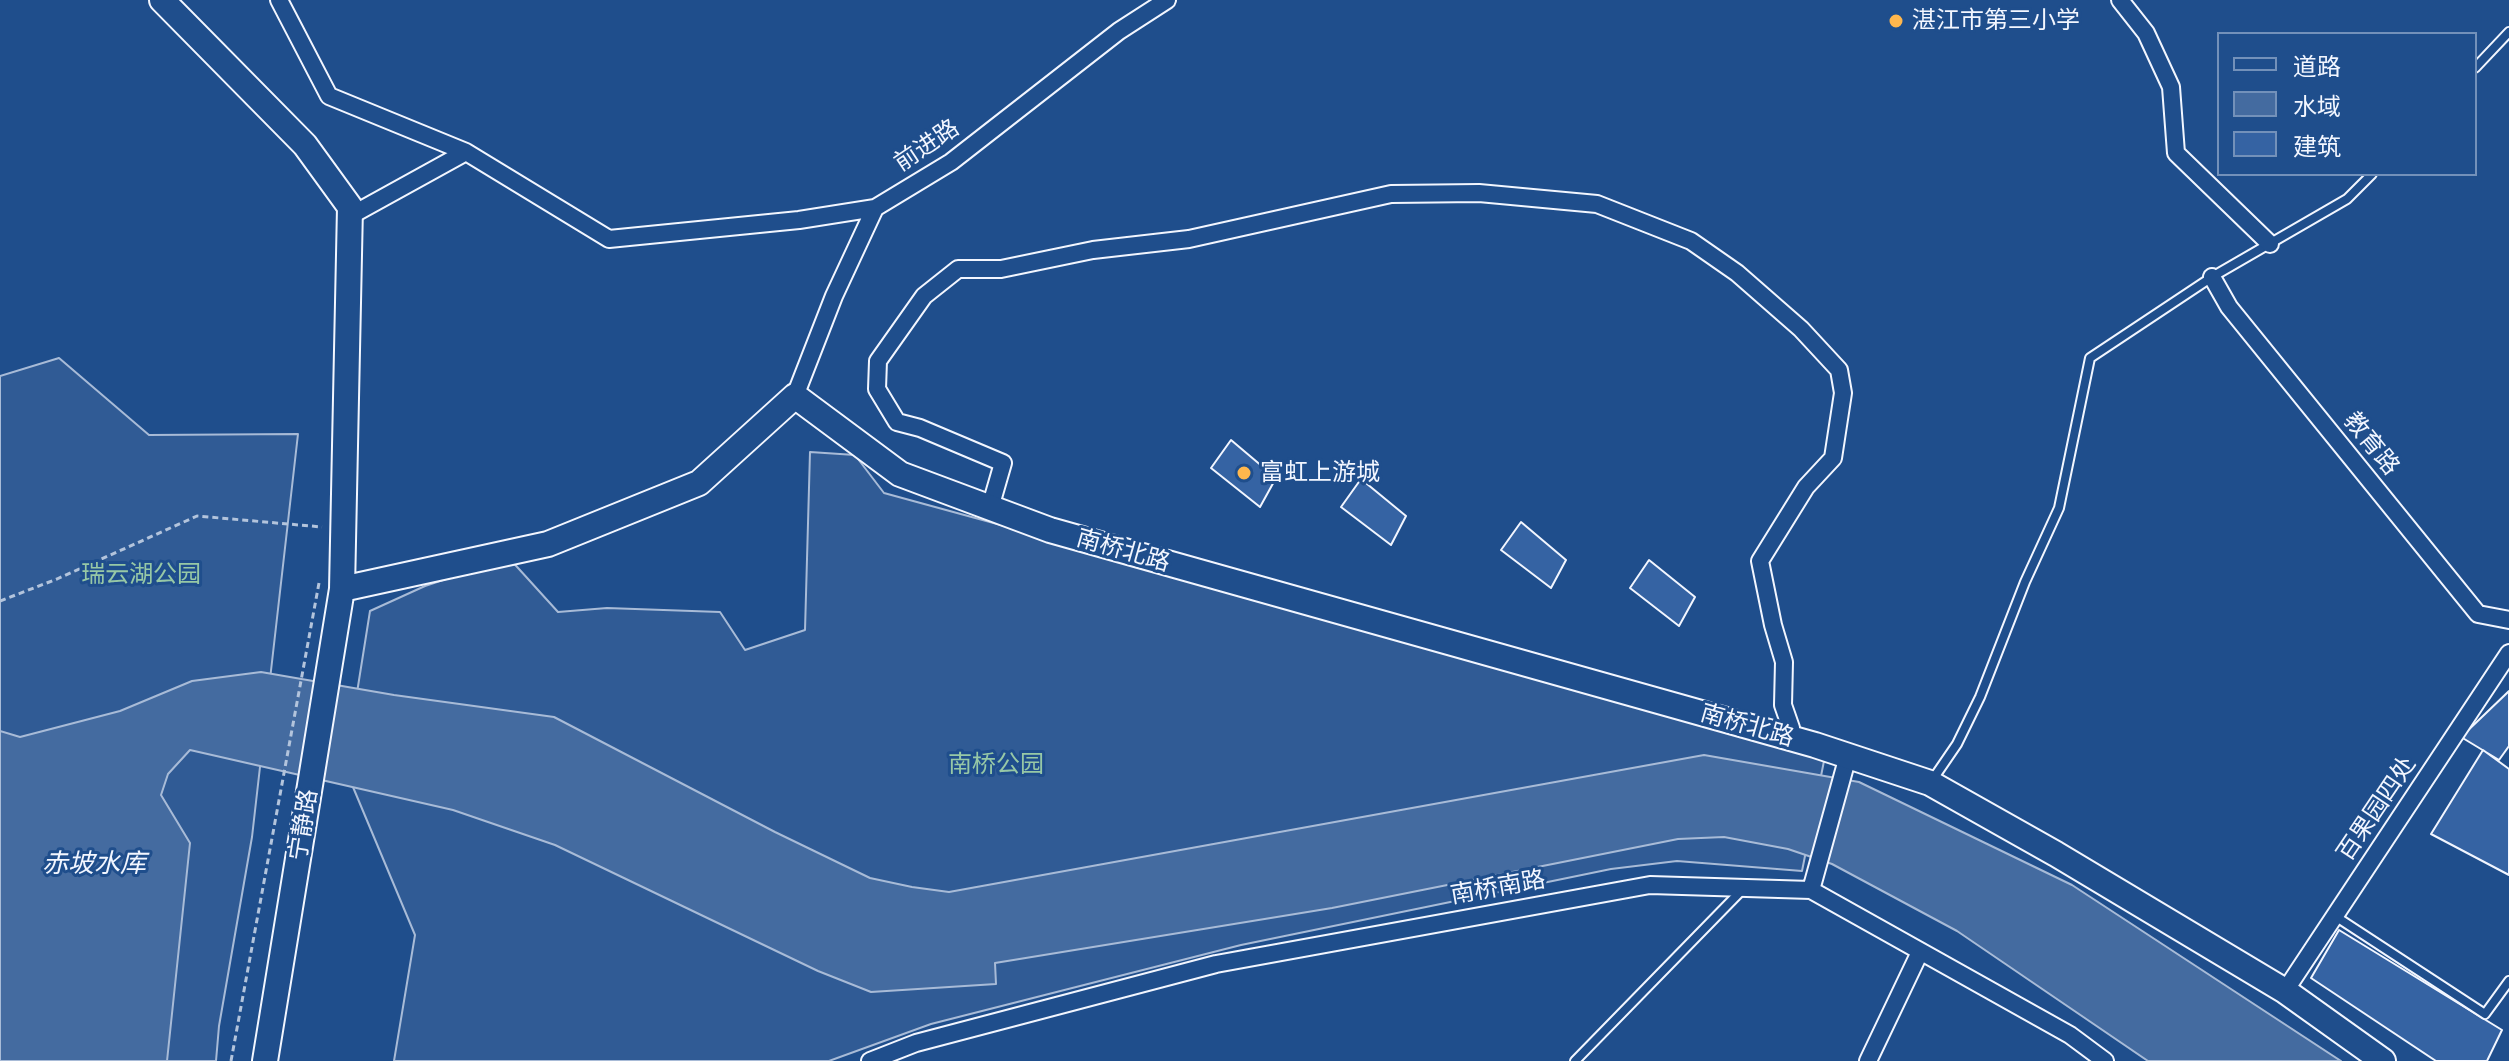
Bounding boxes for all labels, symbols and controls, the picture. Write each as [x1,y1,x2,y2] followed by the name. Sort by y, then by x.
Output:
[1912,7,2080,35] place label: 湛江市第三小学
[1887,12,1905,30] marker: 湛江市第三小学
[2217,32,2477,176] legend
[2293,51,2341,82] text: 道路
[2293,91,2341,122] text: 水域
[889,114,965,178] street label: 前进路
[2293,131,2341,162] text: 建筑
[2337,407,2405,481] street label: 教育路
[1260,459,1380,487] place label: 富虹上游城
[1235,464,1253,482] marker: 富虹上游城
[1073,524,1173,578] street label: 南桥北路
[81,561,201,589] park label: 瑞云湖公园
[1697,699,1797,753] street label: 南桥北路
[948,751,1044,779] park label: 南桥公园
[2332,751,2422,867] street label: 百果园四处
[284,787,324,863] street label: 宁静路
[42,849,146,881] water label: 赤坡水库
[1448,865,1548,911] street label: 南桥南路

